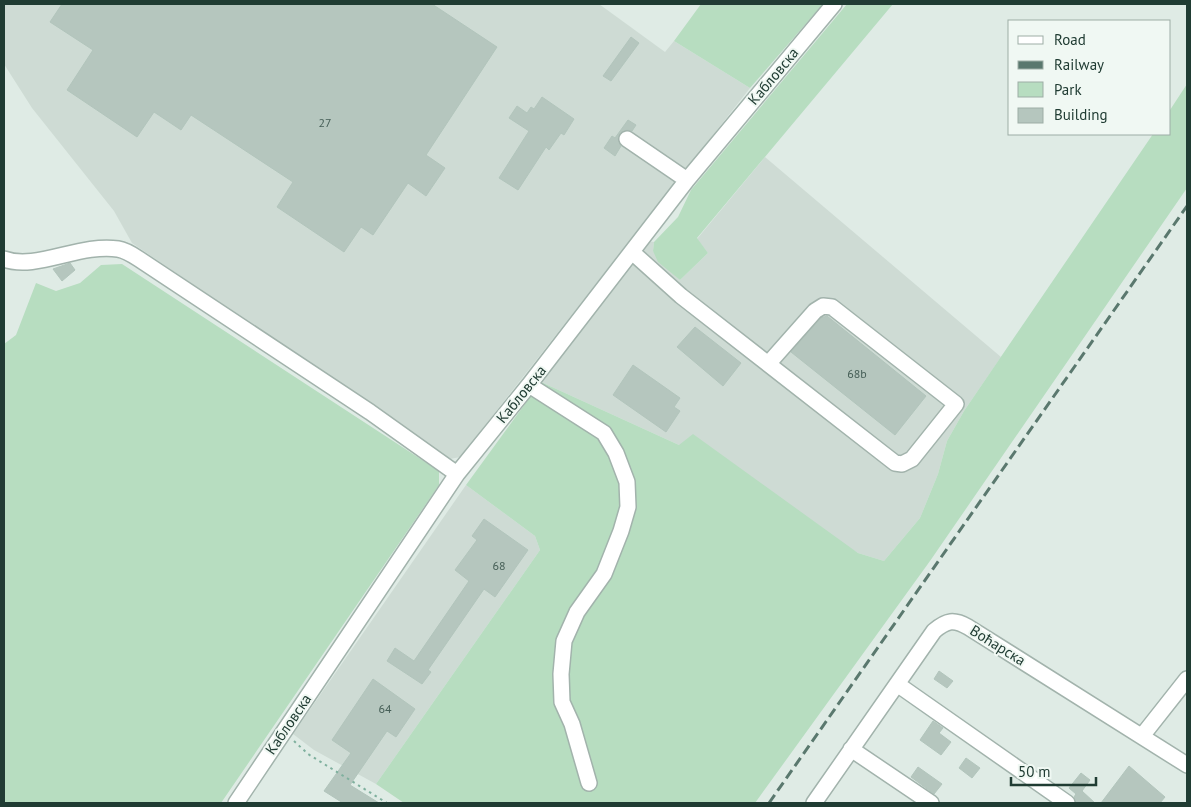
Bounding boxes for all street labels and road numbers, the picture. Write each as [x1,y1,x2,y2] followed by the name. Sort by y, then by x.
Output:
[744,43,802,109] street label: Кабловска
[492,361,550,427] street label: Кабловска
[967,621,1029,669] street label: Воћарска
[261,690,315,758] street label: Кабловска

